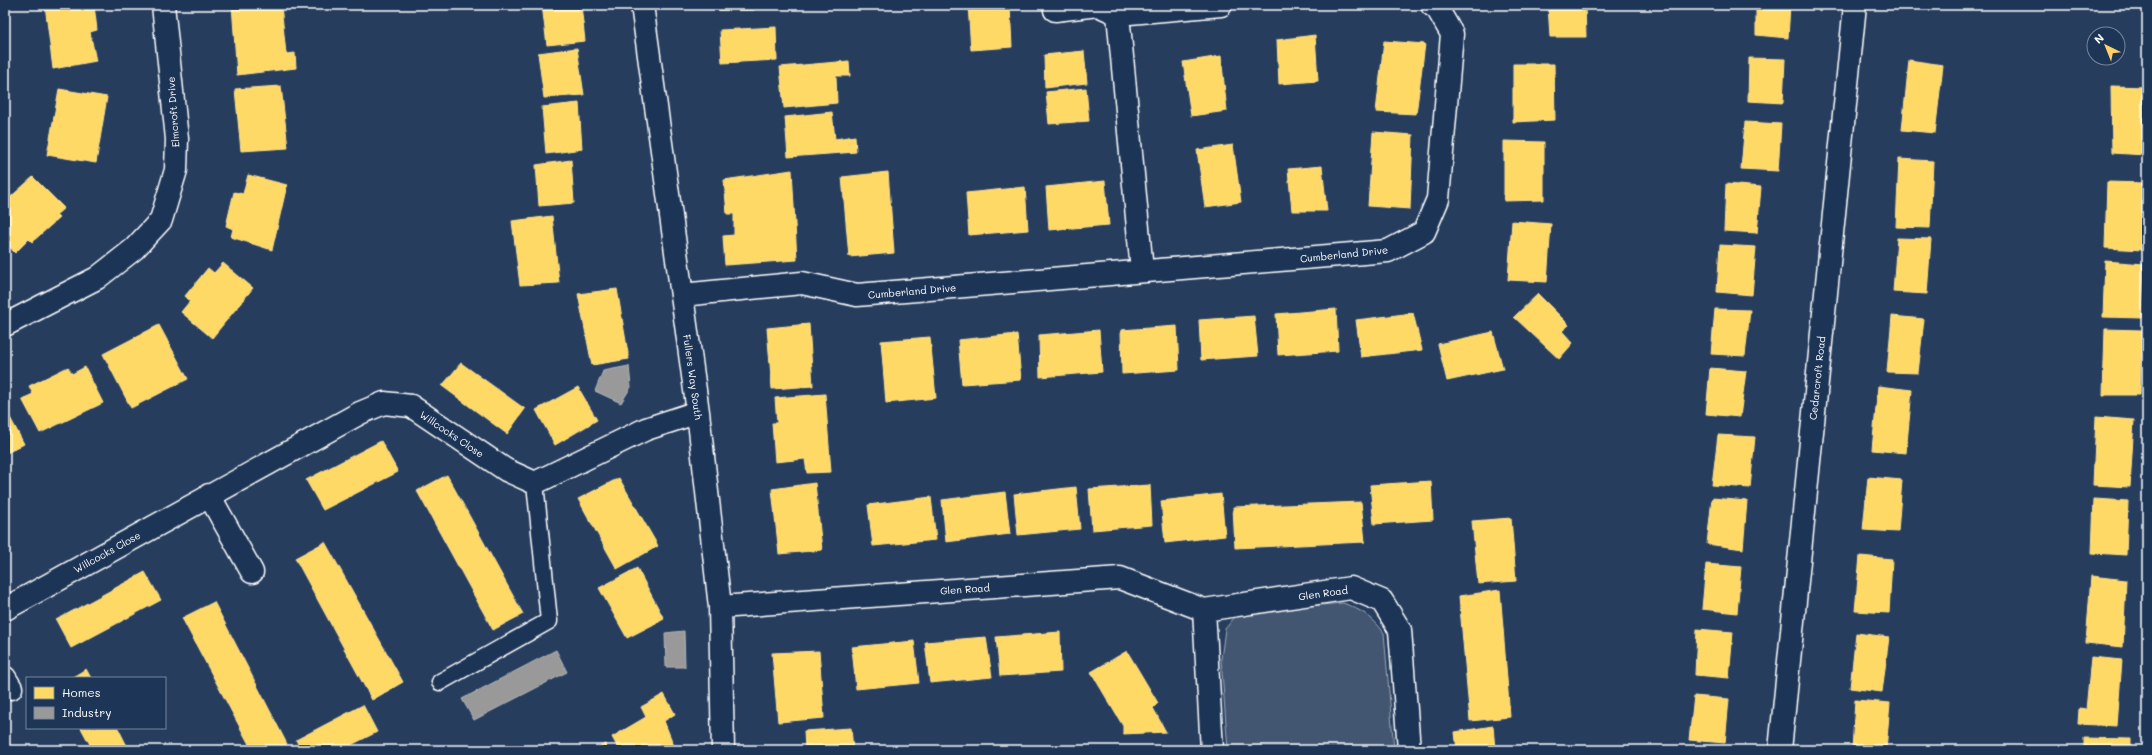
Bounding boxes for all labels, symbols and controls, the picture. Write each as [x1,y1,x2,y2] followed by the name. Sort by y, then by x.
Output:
[2086,26,2126,66] north arrow
[2091,30,2107,47] text: N
[164,76,182,148] street label: Elmcroft Drive
[1299,242,1389,266] street label: Cumberland Drive
[867,280,957,302] street label: Cumberland Drive
[680,334,706,421] street label: Fullers Way South
[1806,335,1828,421] street label: Cedarcroft Road
[417,407,487,461] street label: Willcocks Close
[71,528,143,576] street label: Willcocks Close
[940,580,990,598] street label: Glen Road
[1297,583,1349,603] street label: Glen Road
[26,677,166,729] legend
[62,684,101,700] text: Homes
[62,704,111,720] text: Industry

